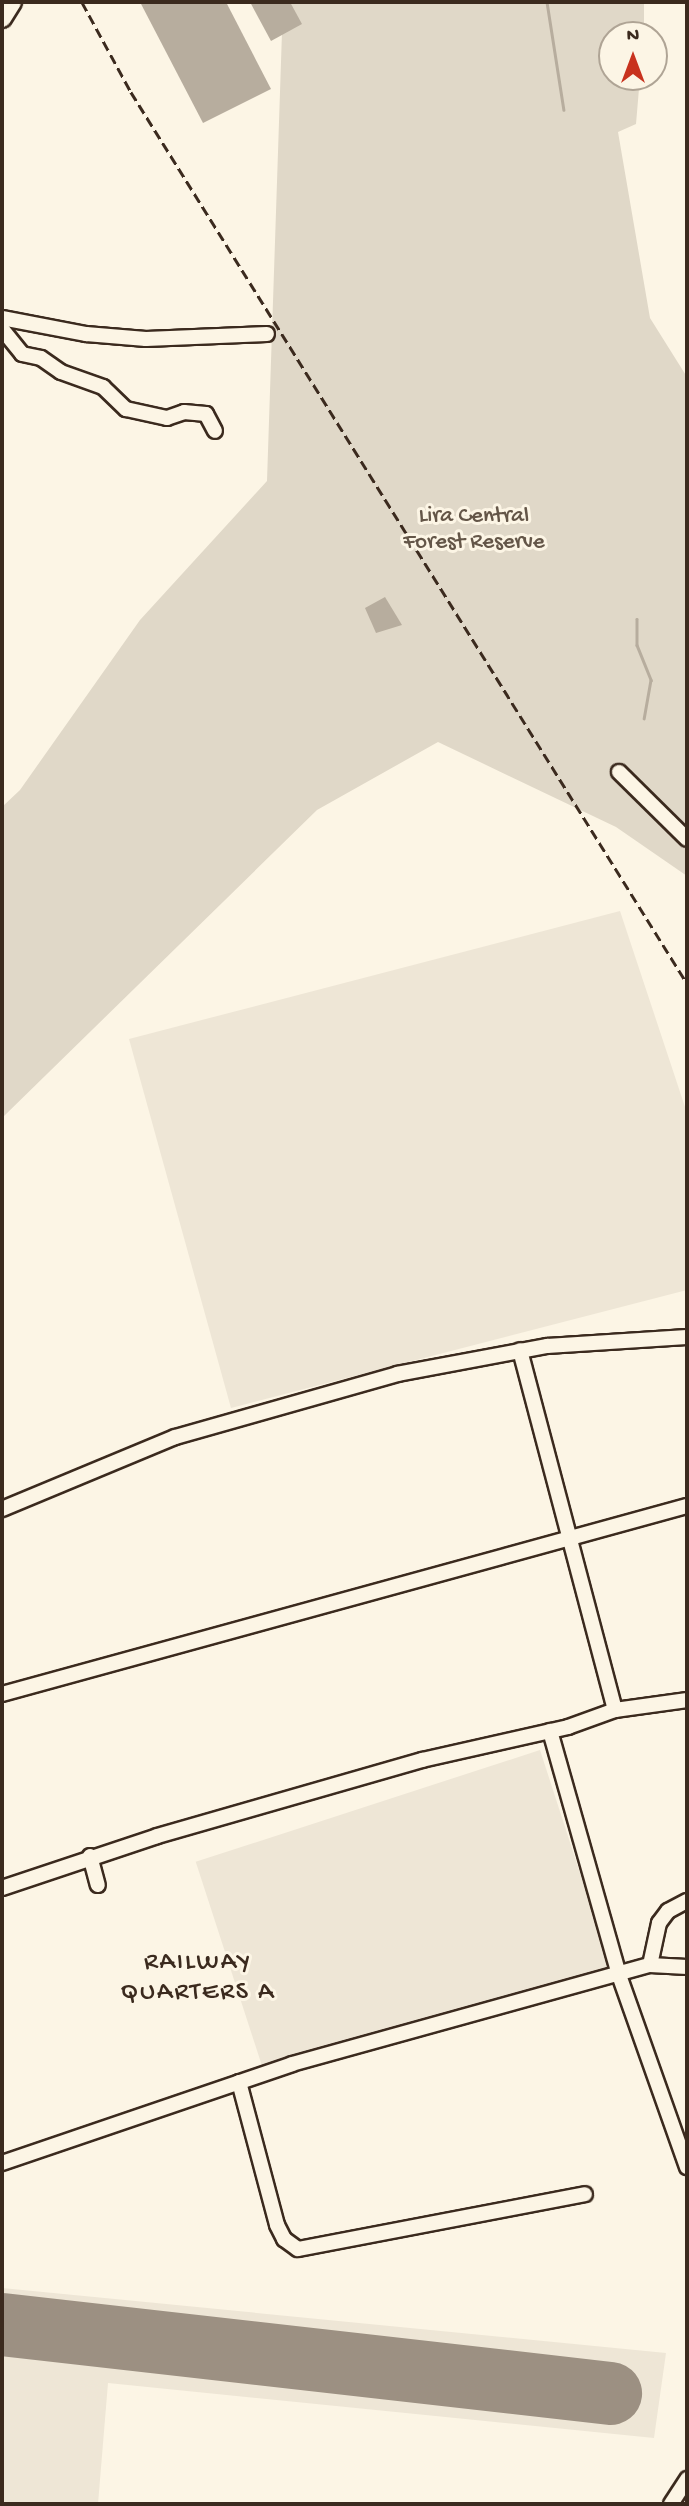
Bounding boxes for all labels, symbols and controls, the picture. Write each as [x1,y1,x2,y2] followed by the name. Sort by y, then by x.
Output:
[598,21,668,91] north arrow
[627,25,639,48] text: N
[403,503,545,557] park label: Lira Central Forest Reserve
[122,1948,274,2010] district label: RAILWAY QUARTERS A

